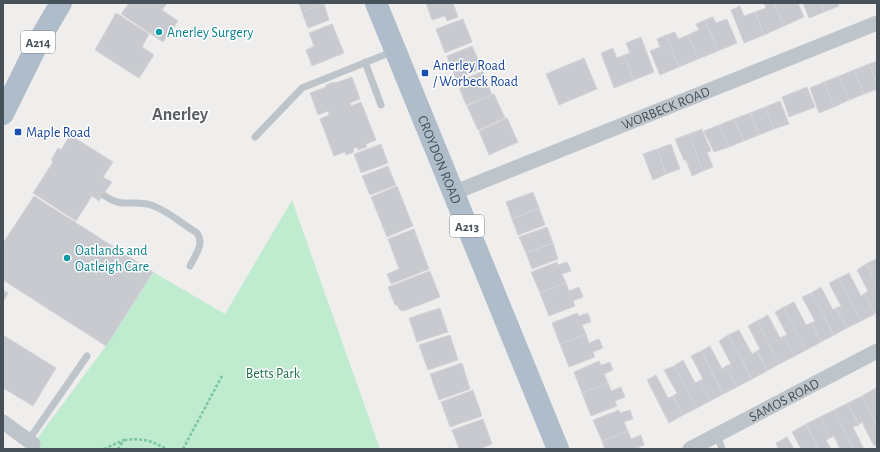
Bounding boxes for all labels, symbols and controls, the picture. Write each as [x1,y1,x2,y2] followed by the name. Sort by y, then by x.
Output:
[167,26,253,40] place label: Anerley Surgery
[154,27,164,37] marker: Anerley Surgery
[21,31,55,53] road number: A214
[433,59,518,89] place label: Anerley Road / Worbeck Road
[420,68,430,78] marker: Anerley Road / Worbeck Road
[620,85,712,133] street label: WORBECK ROAD
[152,106,209,124] district label: Anerley
[415,114,463,206] street label: CROYDON ROAD
[26,126,91,140] place label: Maple Road
[13,127,23,137] marker: Maple Road
[450,215,484,237] road number: A213
[75,244,149,274] place label: Oatlands and Oatleigh Care
[62,253,72,263] marker: Oatlands and Oatleigh Care
[246,367,301,381] park label: Betts Park
[747,377,822,425] street label: SAMOS ROAD

